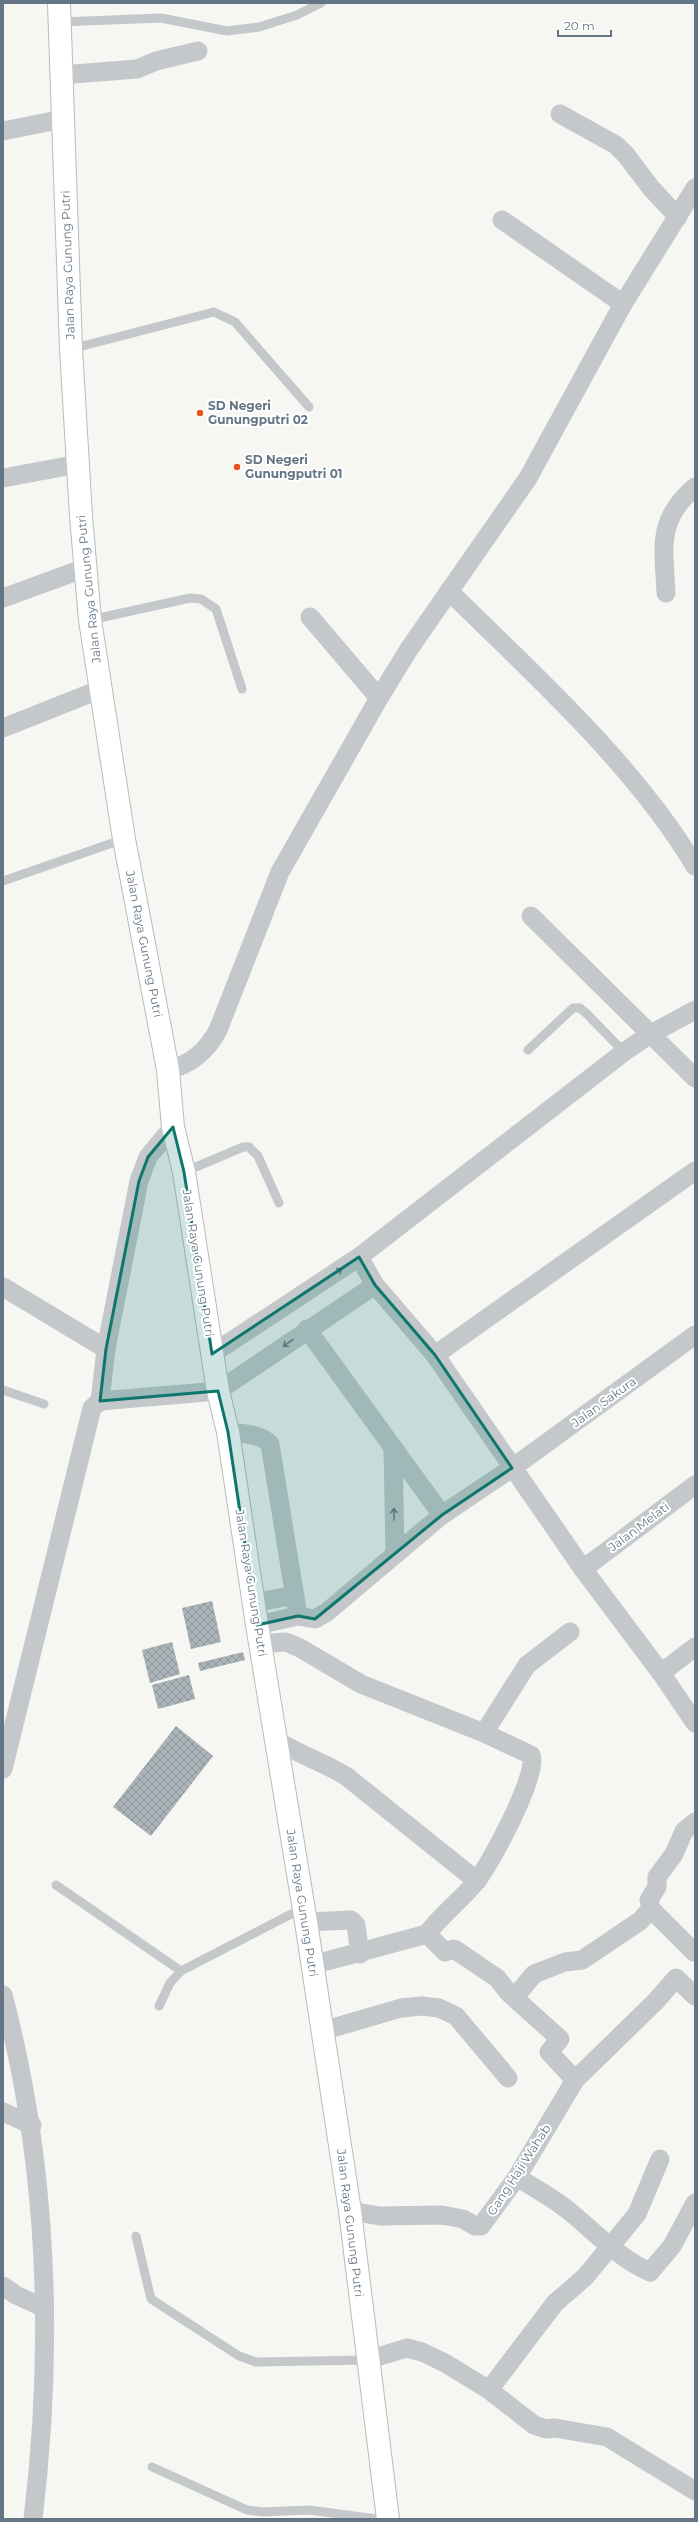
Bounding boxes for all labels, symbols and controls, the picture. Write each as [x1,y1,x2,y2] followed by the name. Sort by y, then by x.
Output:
[558,12,611,38] scale bar
[564,18,595,33] text: 20 m
[57,190,78,341] street label: Jalan Raya Gunung Putri
[208,398,308,427] place label: SD Negeri Gunungputri 02
[195,408,205,418] marker: SD Negeri Gunungputri 02
[245,452,342,481] place label: SD Negeri Gunungputri 01
[232,462,242,472] marker: SD Negeri Gunungputri 01
[73,514,104,665] street label: Jalan Raya Gunung Putri
[123,868,166,1019] street label: Jalan Raya Gunung Putri
[179,1187,218,1338] street label: Jalan Raya Gunung Putri
[331,1268,342,1276] one-way arrow
[282,1339,293,1347] one-way arrow
[568,1373,639,1430] street label: Jalan Sakura
[605,1499,672,1555] street label: Jalan Melati
[232,1507,271,1658] street label: Jalan Raya Gunung Putri
[390,1508,398,1521] one-way arrow
[283,1827,322,1978] street label: Jalan Raya Gunung Putri
[484,2121,554,2218] street label: Gang Haji Wahab
[334,2147,367,2298] street label: Jalan Raya Gunung Putri

